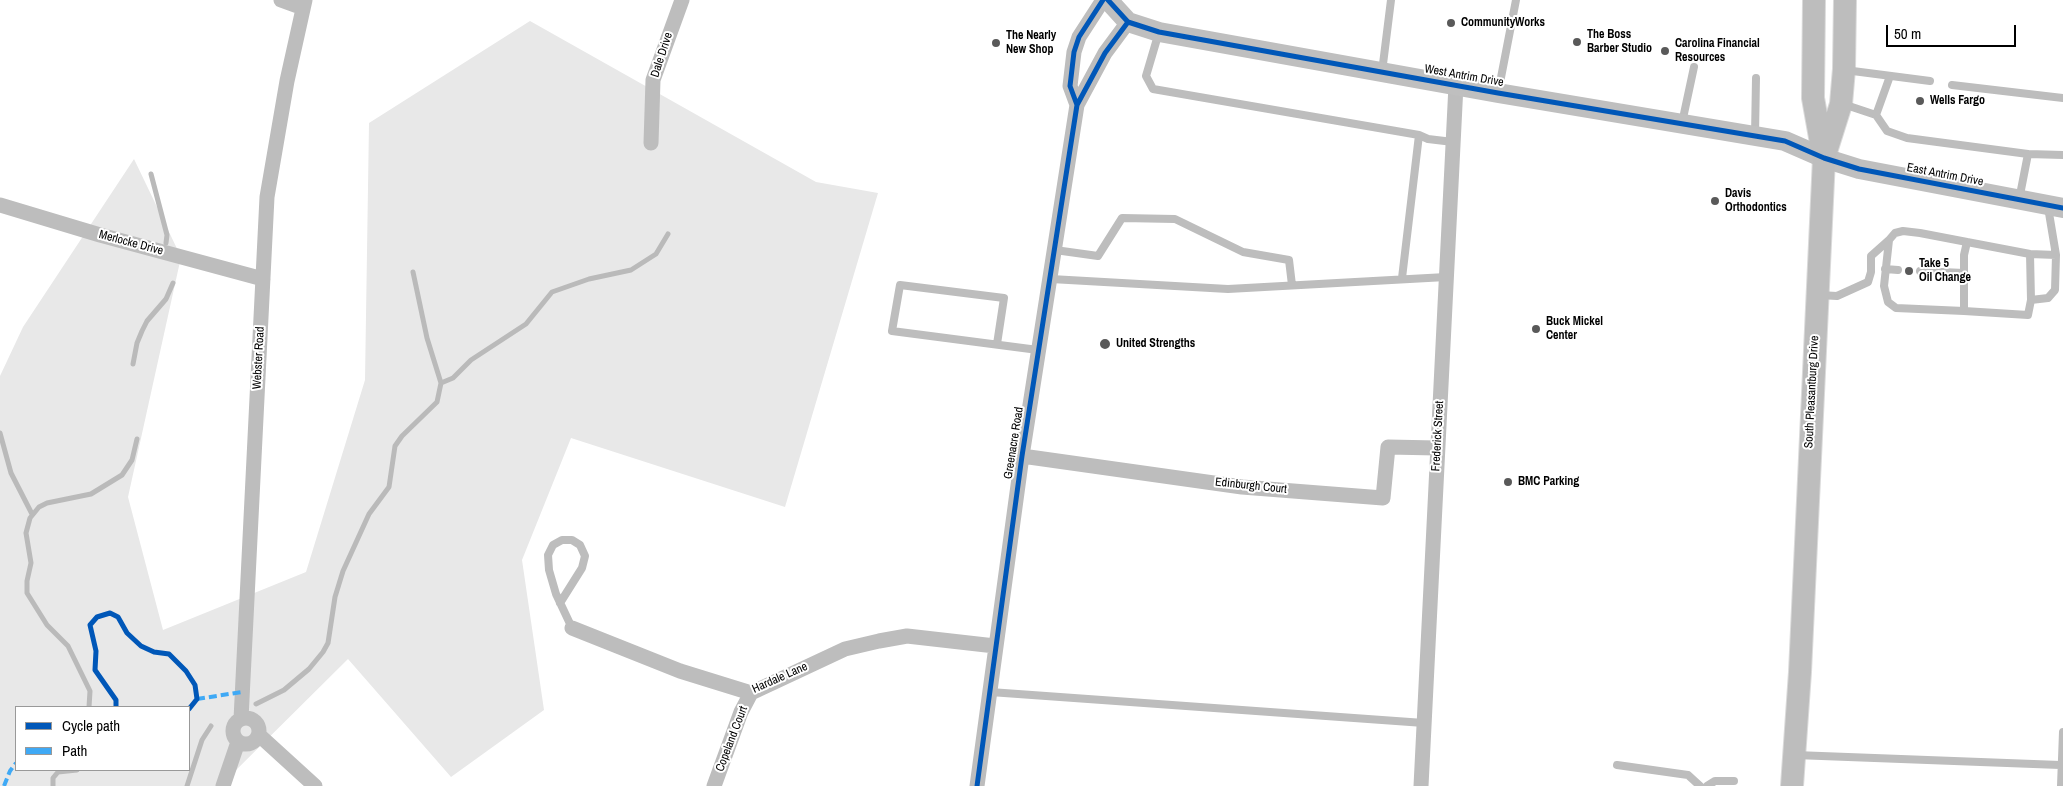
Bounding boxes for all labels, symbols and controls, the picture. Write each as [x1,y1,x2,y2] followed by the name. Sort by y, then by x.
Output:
[1888,15,2018,47] scale bar
[1461,16,1545,30] place label: CommunityWorks
[1445,17,1457,29] marker: CommunityWorks
[1894,23,1921,44] text: 50 m
[1587,28,1652,56] place label: The Boss Barber Studio
[1006,29,1056,57] place label: The Nearly New Shop
[648,31,676,79] street label: Dale Drive
[1571,36,1583,48] marker: The Boss Barber Studio
[990,37,1002,49] marker: The Nearly New Shop
[1675,37,1760,65] place label: Carolina Financial Resources
[1659,45,1671,57] marker: Carolina Financial Resources
[1423,62,1505,90] street label: West Antrim Drive
[1930,94,1985,108] place label: Wells Fargo
[1914,95,1926,107] marker: Wells Fargo
[1906,161,1984,189] street label: East Antrim Drive
[1725,187,1787,215] place label: Davis Orthodontics
[1709,195,1721,207] marker: Davis Orthodontics
[97,227,165,259] street label: Merlocke Drive
[1919,257,1971,285] place label: Take 5 Oil Change
[1903,265,1915,277] marker: Take 5 Oil Change
[1546,315,1603,343] place label: Buck Mickel Center
[1530,323,1542,335] marker: Buck Mickel Center
[250,326,268,390] street label: Webster Road
[1802,335,1822,449] street label: South Pleasantburg Drive
[1098,337,1112,351] marker: United Strengths
[1116,337,1195,351] place label: United Strengths
[1429,400,1447,472] street label: Frederick Street
[1001,406,1027,480] street label: Greenacre Road
[1214,475,1288,497] street label: Edinburgh Court
[1518,475,1579,489] place label: BMC Parking
[1502,476,1514,488] marker: BMC Parking
[750,659,810,697] street label: Hardale Lane
[713,704,751,774] street label: Copeland Court
[15,706,190,771] legend
[62,715,120,736] text: Cycle path
[62,740,87,761] text: Path

